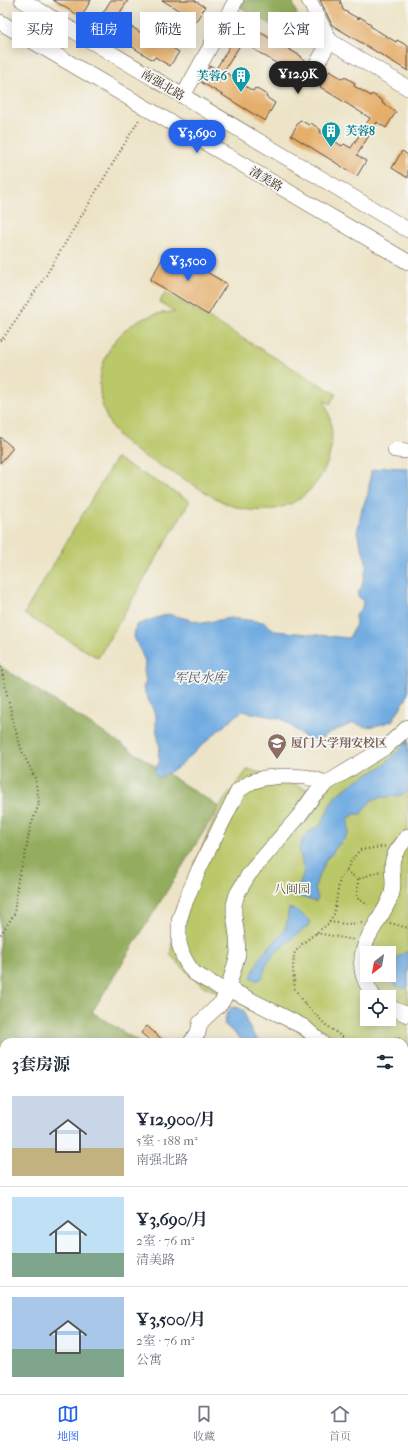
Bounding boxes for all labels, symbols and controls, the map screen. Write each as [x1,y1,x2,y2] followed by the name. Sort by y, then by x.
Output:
[12,12,68,48] chip: 买房
[76,12,132,48] chip: 租房
[140,12,196,48] chip: 筛选
[204,12,260,48] chip: 新上
[268,12,324,48] chip: 公寓
[265,61,331,95] pin: ¥12.9K
[230,65,252,93] building icon: 芙蓉6
[278,66,318,81] text: ¥12.9K
[139,67,187,103] street label: 南强北路
[197,69,228,83] place label: 芙蓉6
[164,120,230,154] pin: ¥3,690
[320,120,342,148] building icon: 芙蓉8
[345,124,375,138] place label: 芙蓉8
[177,125,217,140] text: ¥3,690
[247,164,285,194] street label: 清美路
[155,248,221,282] pin: ¥3,500
[169,253,207,268] text: ¥3,500
[174,670,228,685] water label: 军民水库
[266,732,288,760] school or university icon: 厦门大学翔安校区
[291,736,387,750] place label: 厦门大学翔安校区
[274,882,310,896] park label: 八闽园
[360,946,396,982] north arrow
[360,946,396,1026] map controls
[360,990,396,1026] button: locate
[374,1051,396,1073] icon: filters
[12,1054,70,1074] text: 3套房源
[136,1109,216,1129] text: ¥12,900/月
[44,1112,92,1160] icon: home
[136,1133,198,1148] text: 5室 · 188 m²
[136,1152,188,1167] text: 南强北路
[136,1209,208,1229] text: ¥3,690/月
[44,1213,92,1261] icon: home
[136,1233,194,1248] text: 2室 · 76 m²
[136,1252,175,1267] text: 清美路
[136,1309,206,1329] text: ¥3,500/月
[44,1313,92,1361] icon: home
[136,1333,194,1348] text: 2室 · 76 m²
[136,1352,162,1367] text: 公寓
[57,1403,79,1443] tab: 地图
[193,1403,215,1443] tab: 收藏
[329,1403,351,1443] tab: 首页

